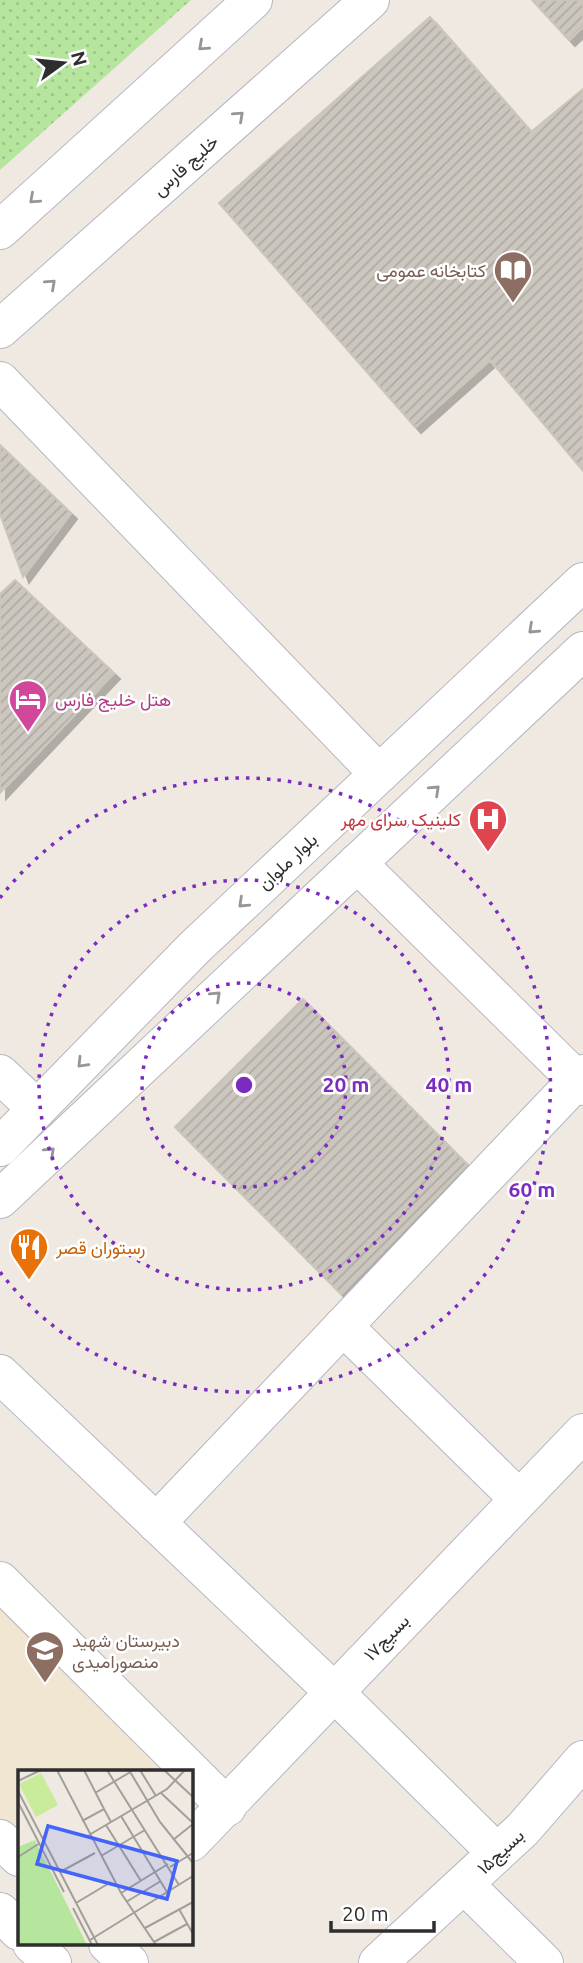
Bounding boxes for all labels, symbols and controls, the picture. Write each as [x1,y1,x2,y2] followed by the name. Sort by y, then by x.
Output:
[28,28,98,98] north arrow
[198,38,211,50] one-way arrow
[67,49,92,68] text: N
[231,112,244,125] one-way arrow
[148,131,224,202] street label: خلیج فارس
[29,191,42,203] one-way arrow
[492,249,534,304] library icon: کتابخانه عمومی
[376,260,486,282] place label: کتابخانه عمومی
[43,280,56,292] one-way arrow
[528,621,541,633] one-way arrow
[7,678,49,733] hotel icon: هتل خلیج فارس
[55,689,171,712] place label: هتل خلیج فارس
[427,786,440,799] one-way arrow
[467,798,509,853] hospital icon: کلینیک سرای مهر
[340,809,461,831] place label: کلینیک سرای مهر
[253,829,322,895] street label: بلوار ملوان
[238,894,251,907] one-way arrow
[207,992,220,1005] one-way arrow
[77,1055,90,1068] one-way arrow
[323,1072,369,1096] text: 20 m
[426,1072,472,1096] text: 40 m
[232,1073,256,1097] centre of rings
[42,1148,55,1161] one-way arrow
[509,1177,555,1201] text: 60 m
[8,1226,50,1281] restaurant icon: رستوران قصر
[55,1237,145,1259] place label: رستوران قصر
[359,1610,415,1666] street label: بسیج۱۷
[24,1629,66,1684] school or university icon: دبیرستان شهید منصورامیدی
[72,1630,180,1673] place label: دبیرستان شهید منصورامیدی
[18,1770,192,1946] inset map
[473,1825,529,1880] street label: بسیج۱۵
[331,1890,434,1934] scale bar
[342,1901,389,1925] text: 20 m

